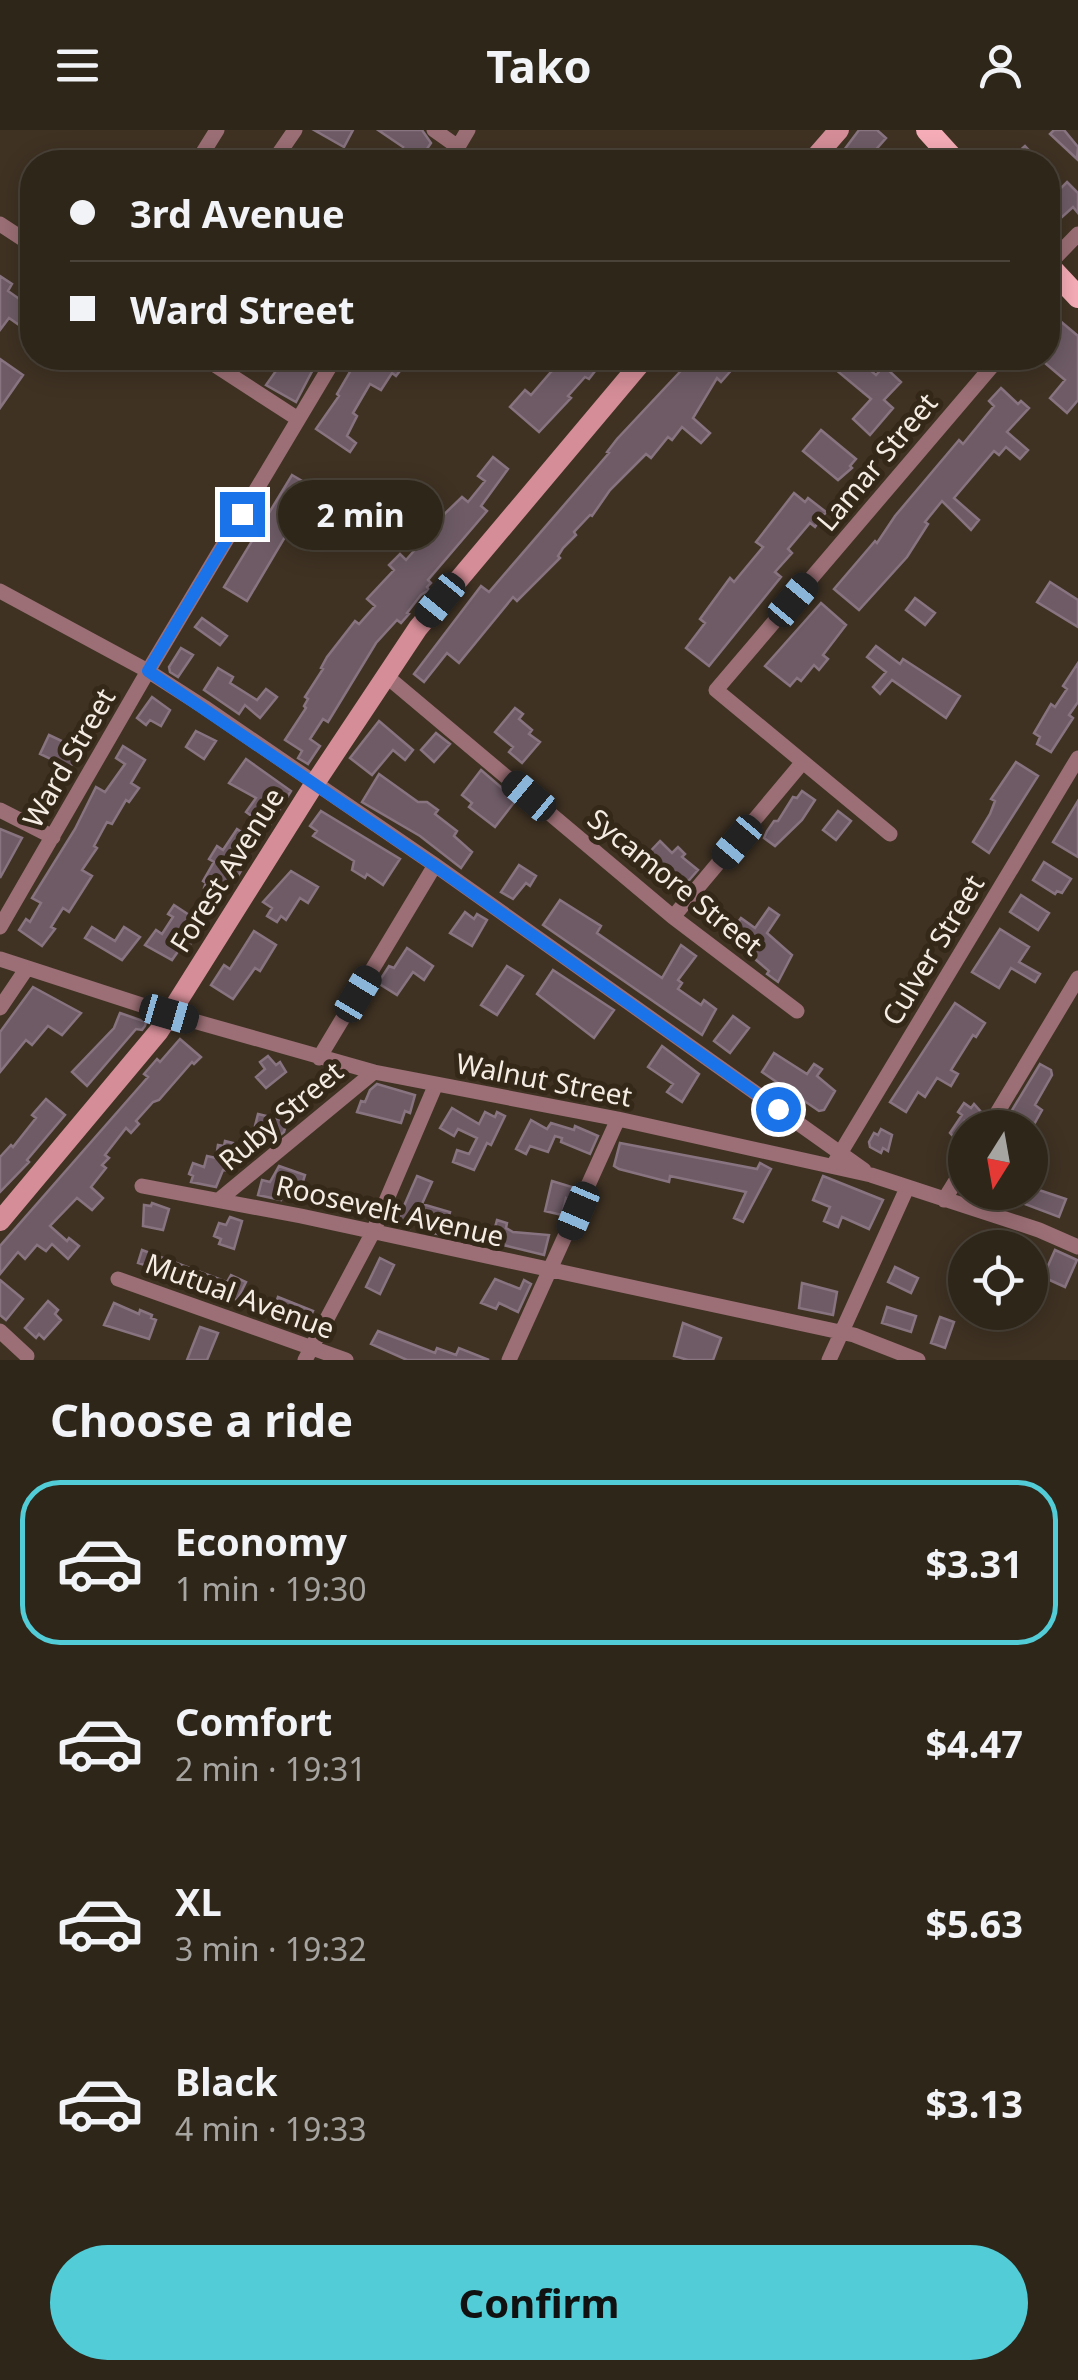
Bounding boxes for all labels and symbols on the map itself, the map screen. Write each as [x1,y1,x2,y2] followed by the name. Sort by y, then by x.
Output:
[807,384,945,538] street label: Lamar Street
[277,479,442,549] callout: 2 min
[220,492,265,537] route end
[409,567,471,633] car
[762,567,824,633] car
[13,681,123,834] street label: Ward Street
[496,765,562,827] car
[160,780,292,959] street label: Forest Avenue
[580,799,771,963] street label: Sycamore Street
[706,809,768,875] car
[872,867,992,1032] street label: Culver Street
[330,961,386,1027] car
[136,991,202,1037] car
[453,1043,635,1115] street label: Walnut Street
[210,1052,350,1178] street label: Ruby Street
[756,1087,801,1132] route start
[948,1110,1048,1210] north arrow
[272,1165,508,1255] street label: Roosevelt Avenue
[552,1178,604,1244] car
[141,1243,340,1347] street label: Mutual Avenue

